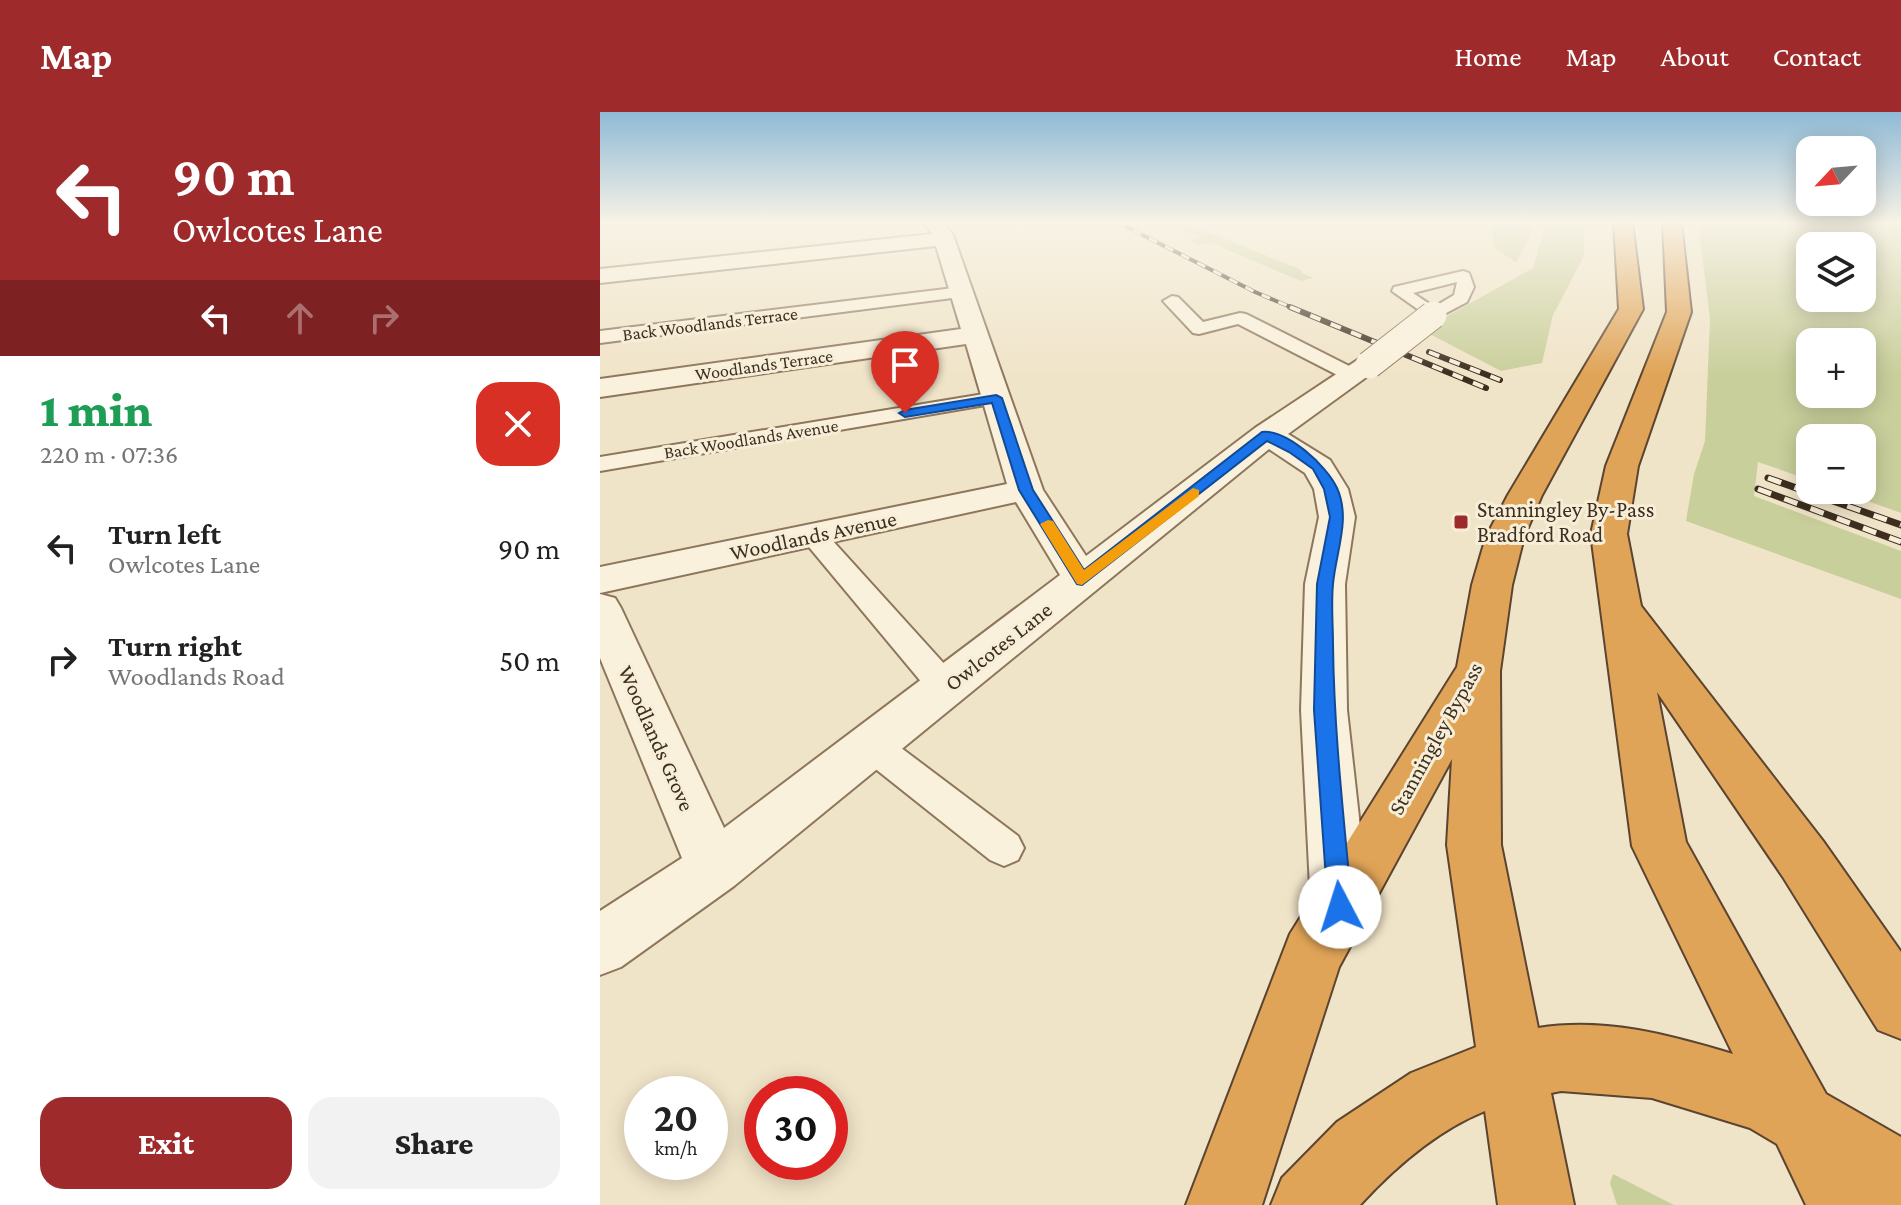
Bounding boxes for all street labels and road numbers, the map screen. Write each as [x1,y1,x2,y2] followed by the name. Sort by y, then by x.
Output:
[621,303,799,345] street label: Back Woodlands Terrace
[694,345,834,385] street label: Woodlands Terrace
[662,415,840,463] street label: Back Woodlands Avenue
[728,506,899,565] street label: Woodlands Avenue
[940,597,1057,696] street label: Owlcotes Lane
[1383,658,1488,819] street label: Stanningley Bypass
[613,662,700,815] street label: Woodlands Grove

